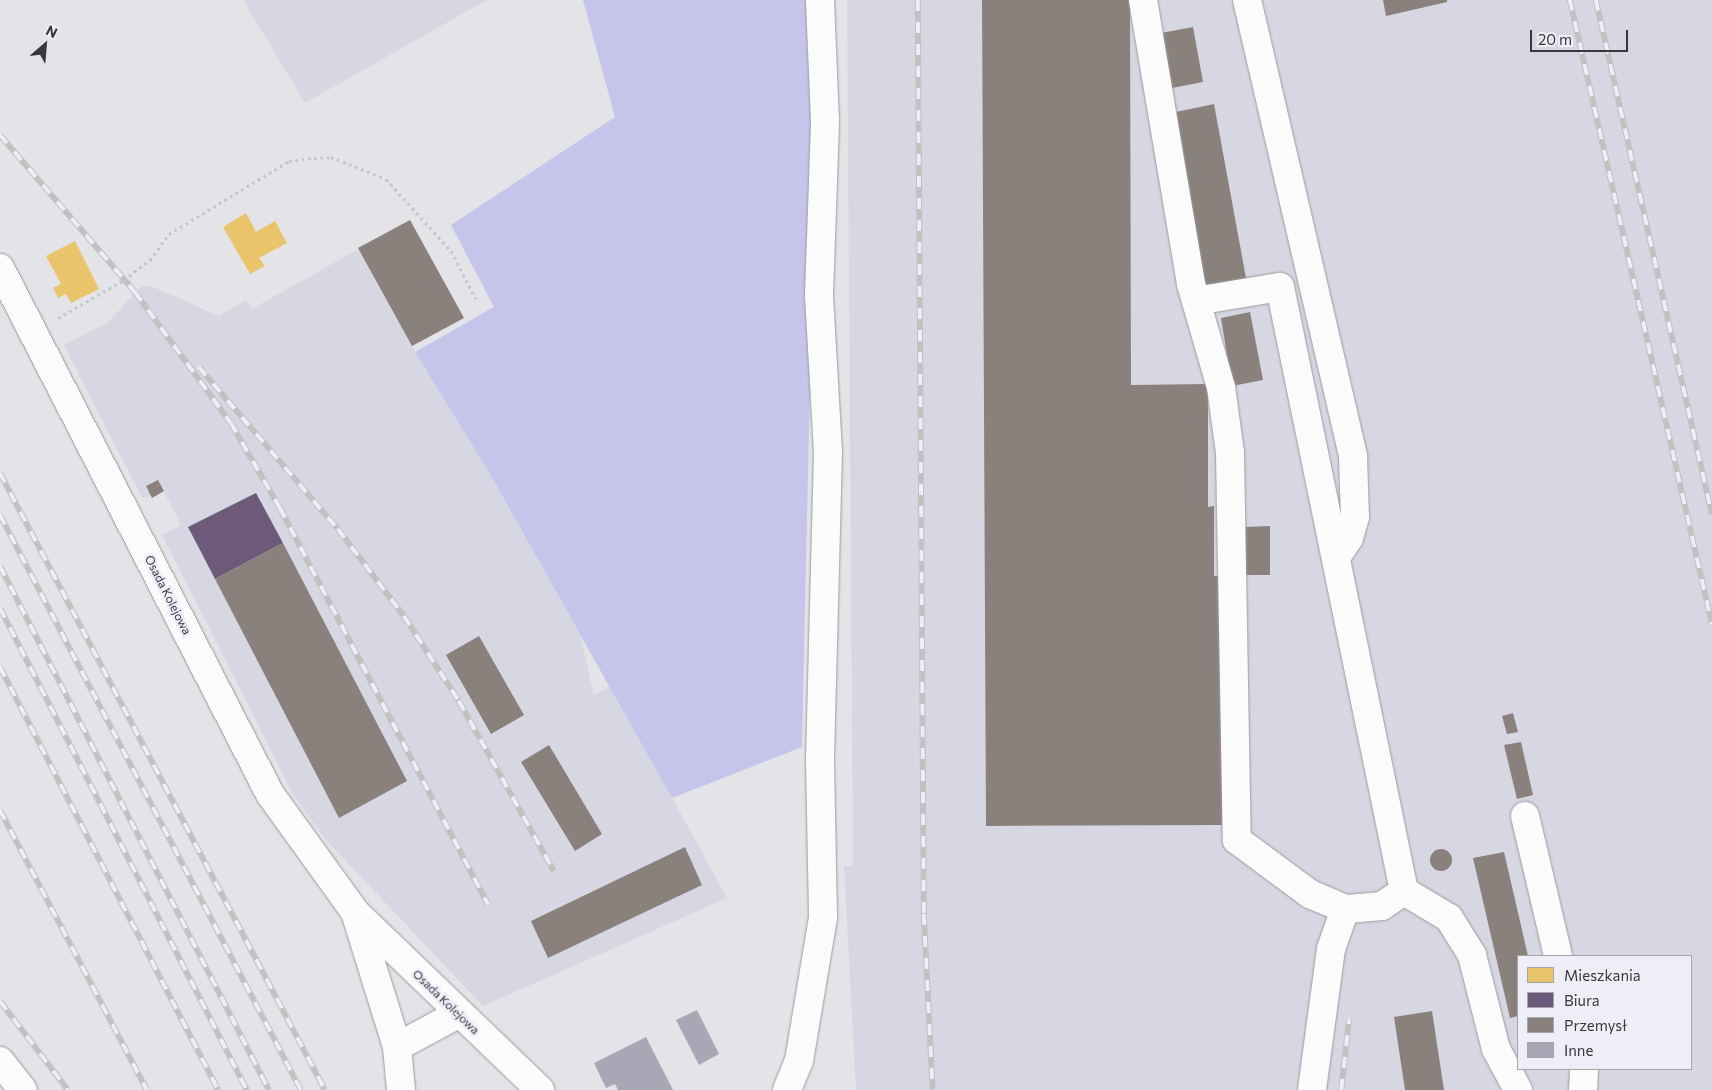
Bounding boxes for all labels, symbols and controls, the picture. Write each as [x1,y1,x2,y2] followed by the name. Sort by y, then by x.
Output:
[20,20,70,70] north arrow
[1532,20,1630,52] scale bar
[44,21,61,41] text: N
[1538,30,1572,48] text: 20 m
[142,553,194,637] street label: Osada Kolejowa
[1517,955,1692,1070] legend
[1564,966,1641,984] text: Mieszkania
[410,967,482,1037] street label: Osada Kolejowa
[1564,991,1600,1009] text: Biura
[1564,1016,1627,1034] text: Przemysł
[1564,1041,1593,1059] text: Inne

